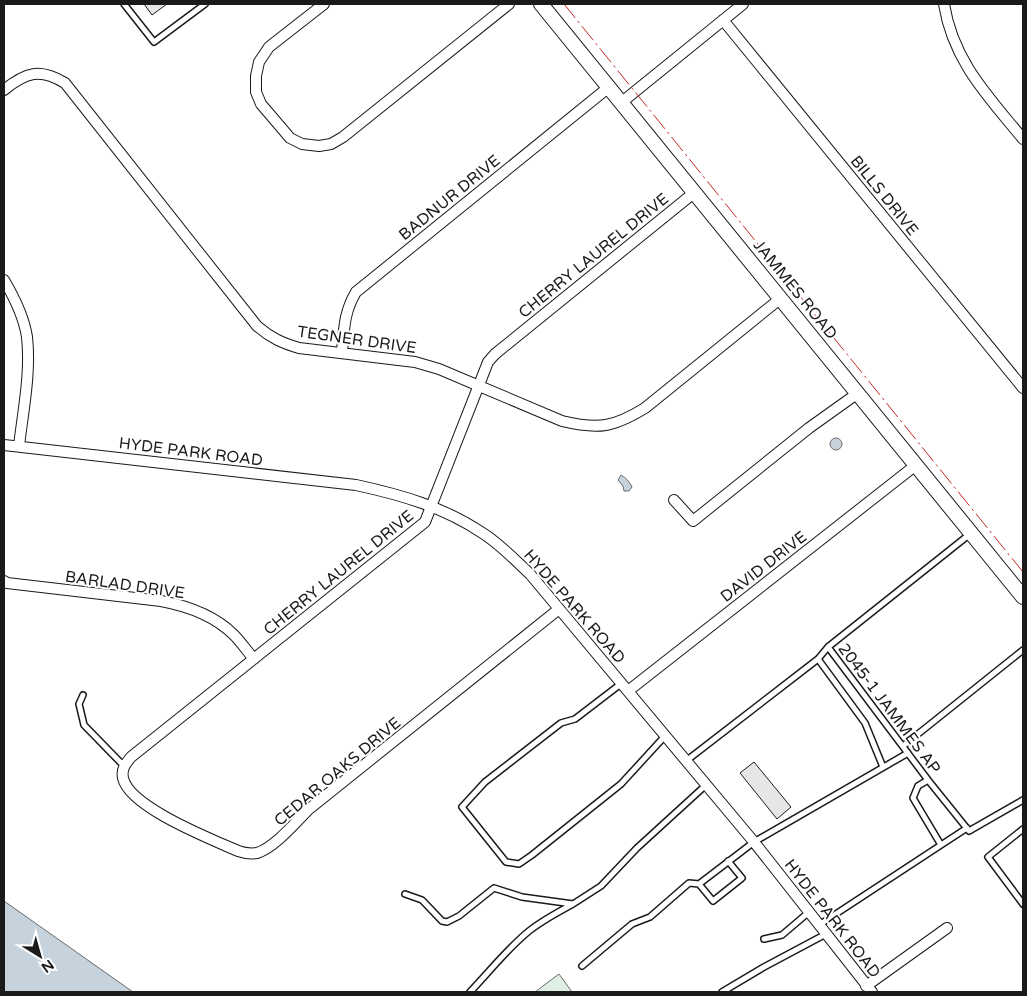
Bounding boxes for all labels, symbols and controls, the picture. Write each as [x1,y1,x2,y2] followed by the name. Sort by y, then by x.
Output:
[395,151,504,245] street label: BADNUR DRIVE
[846,151,923,240] street label: BILLS DRIVE
[514,189,673,323] street label: CHERRY LAUREL DRIVE
[749,236,842,344] street label: JAMMES ROAD
[296,322,418,358] street label: TEGNER DRIVE
[118,433,264,471] street label: HYDE PARK ROAD
[259,506,418,640] street label: CHERRY LAUREL DRIVE
[716,527,811,607] street label: DAVID DRIVE
[519,545,629,668] street label: HYDE PARK ROAD
[64,567,186,603] street label: BARLAD DRIVE
[834,639,945,778] street label: 2045-1 JAMMES AP
[270,713,405,831] street label: CEDAR OAKS DRIVE
[780,855,885,982] street label: HYDE PARK ROAD
[15,931,65,981] north arrow
[38,956,57,976] text: N

